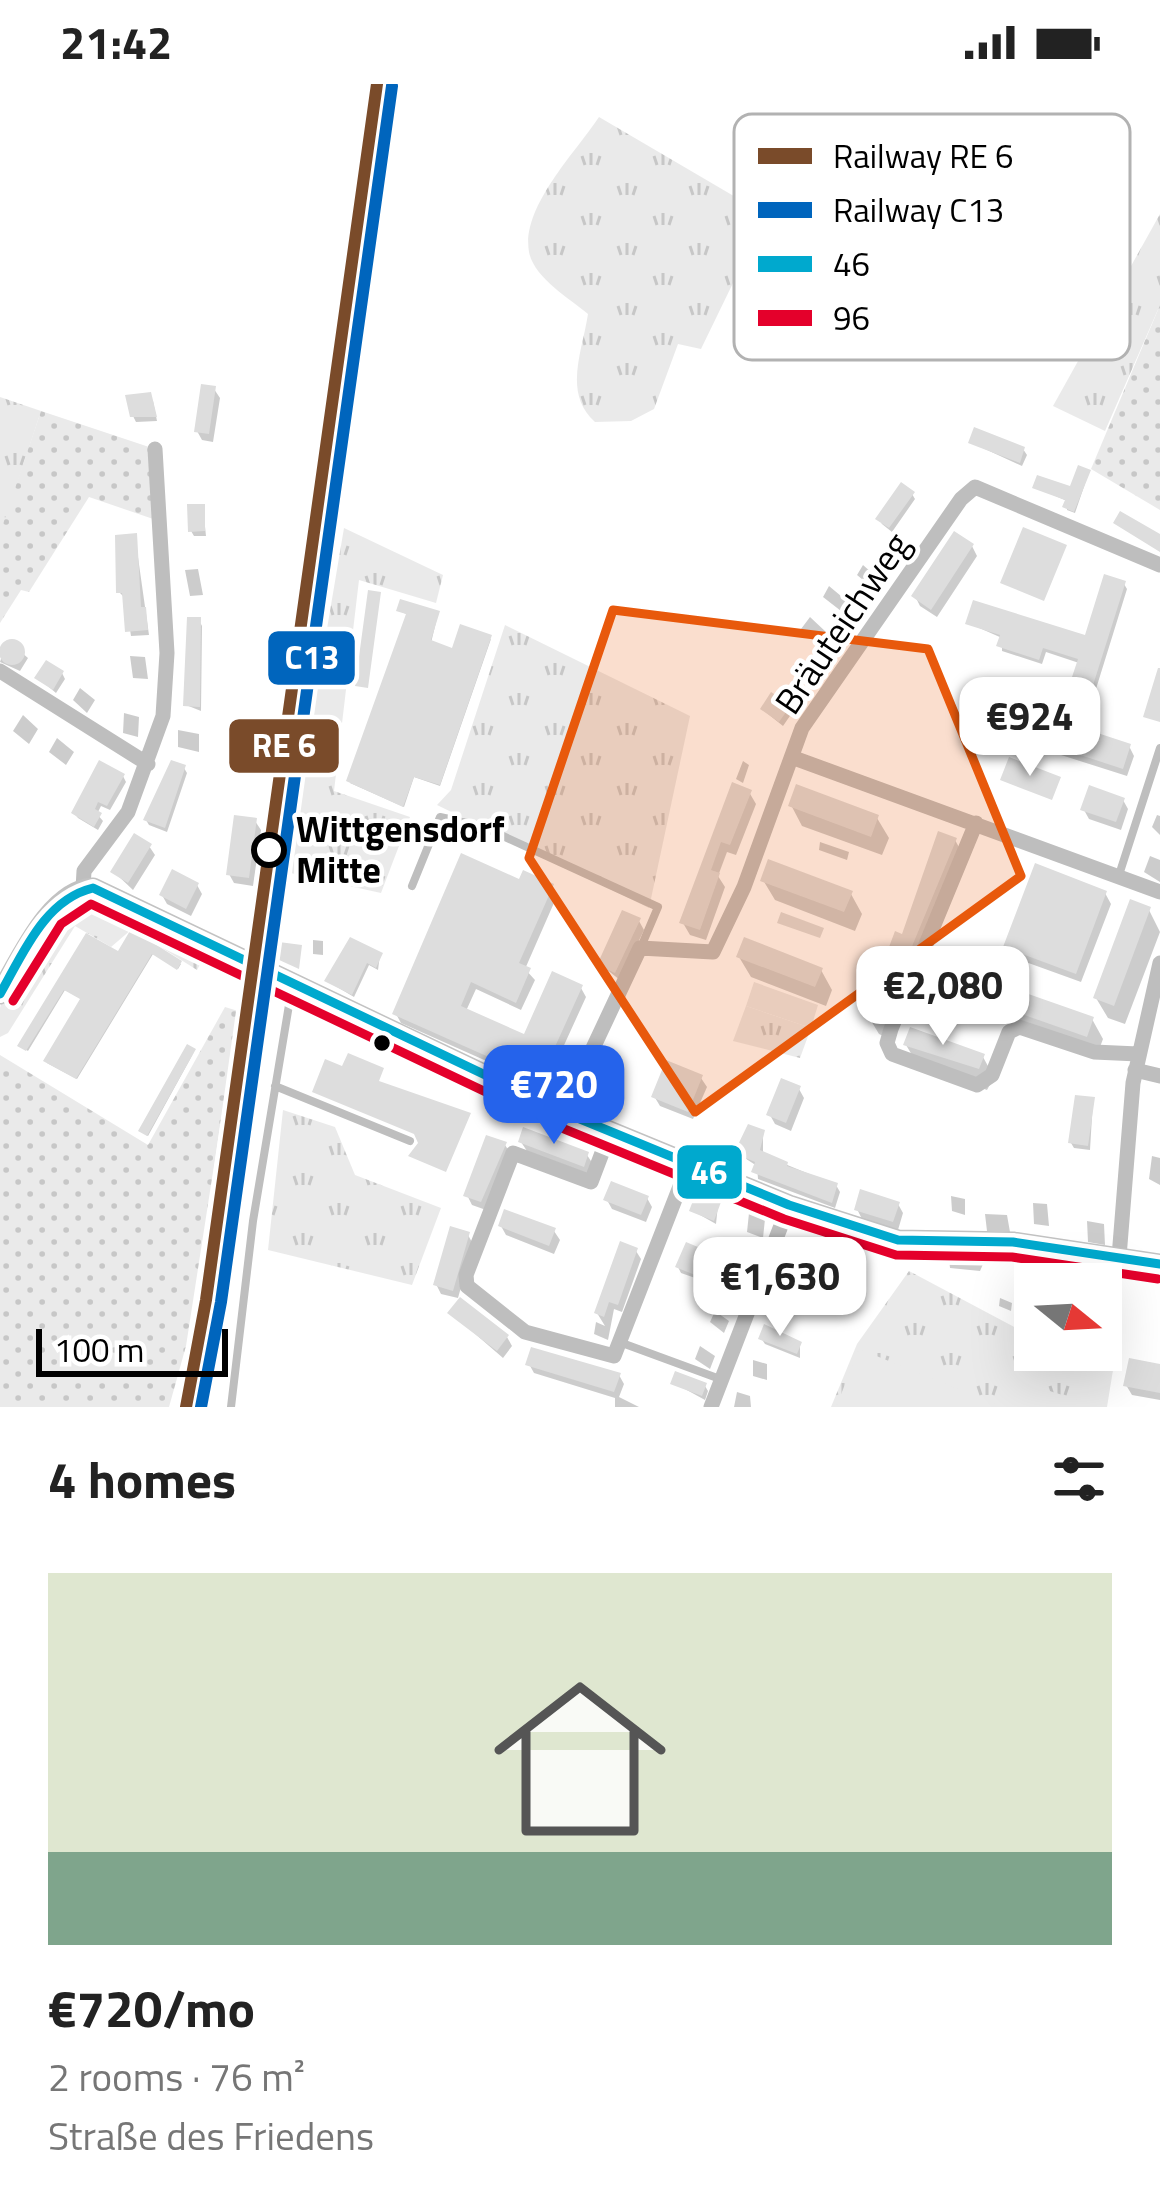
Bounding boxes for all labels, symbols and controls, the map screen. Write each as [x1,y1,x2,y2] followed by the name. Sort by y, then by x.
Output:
[60,8,172,76] text: 21:42
[734,114,1130,360] legend
[833,131,1014,181] text: Railway RE 6
[833,185,1004,235] text: Railway C13
[833,239,870,289] text: 46
[833,293,870,343] text: 96
[760,521,923,725] street label: Bräuteichweg
[266,629,357,687] line badge: C13
[285,632,339,682] text: C13
[959,677,1101,779] pin: €924
[986,686,1074,745] text: €924
[227,717,341,775] line badge: RE 6
[252,720,316,770] text: RE 6
[296,801,505,897] place label: Wittgensdorf Mitte
[253,834,285,866] marker: Wittgensdorf Mitte
[845,946,1041,1048] pin: €2,080
[883,955,1003,1014] text: €2,080
[371,1032,393,1054] unlabelled marker
[483,1045,625,1147] pin: €720
[510,1054,598,1113] text: €720
[675,1143,744,1201] line badge: 46
[691,1147,727,1197] text: 46
[682,1237,878,1339] pin: €1,630
[720,1246,840,1305] text: €1,630
[1014,1263,1122,1371] north arrow
[1014,1263,1122,1371] map controls
[36,1323,228,1376] scale bar
[54,1325,144,1375] text: 100 m
[48,1440,236,1518] text: 4 homes
[1046,1446,1112,1512] icon: filters
[472,1651,688,1867] icon: home
[48,1969,255,2047] text: €720/mo
[48,2047,305,2106] text: 2 rooms · 76 m²
[48,2106,374,2165] text: Straße des Friedens

